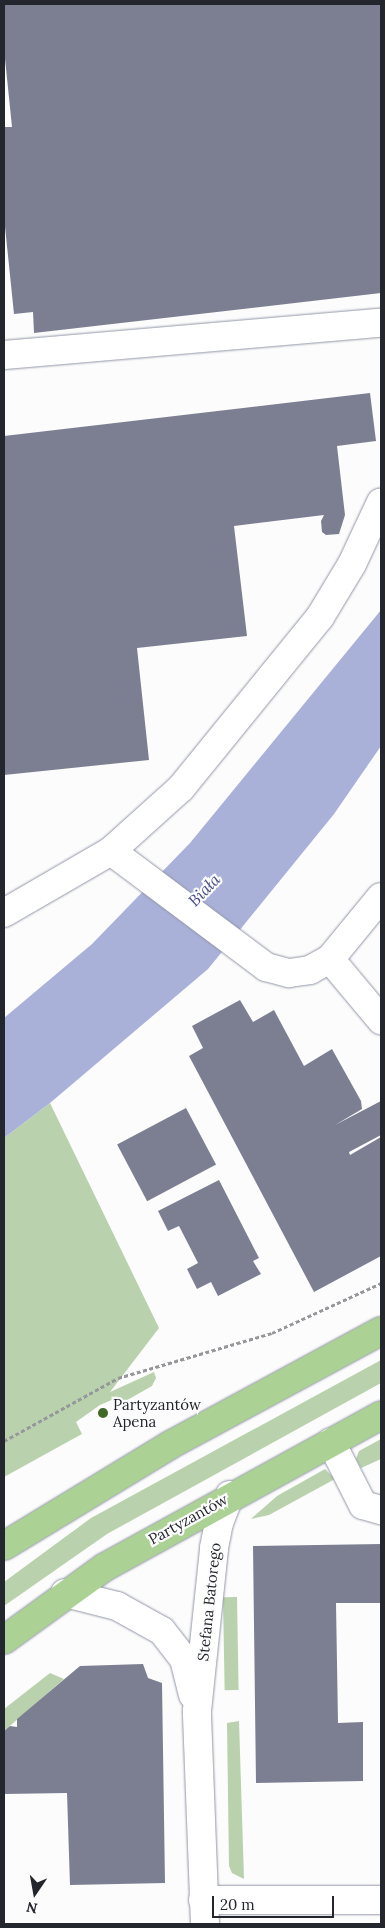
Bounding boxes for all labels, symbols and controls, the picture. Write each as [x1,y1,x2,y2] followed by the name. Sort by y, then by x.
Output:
[184,870,224,910] water label: Biała
[113,1395,201,1430] place label: Partyzantów Apena
[97,1407,109,1419] marker: Partyzantów Apena
[145,1490,231,1548] street label: Partyzantów
[194,1542,224,1662] street label: Stefana Batorego
[10,1868,60,1918] north arrow
[215,1886,338,1918] scale bar
[220,1895,255,1914] text: 20 m
[25,1898,39,1918] text: N

